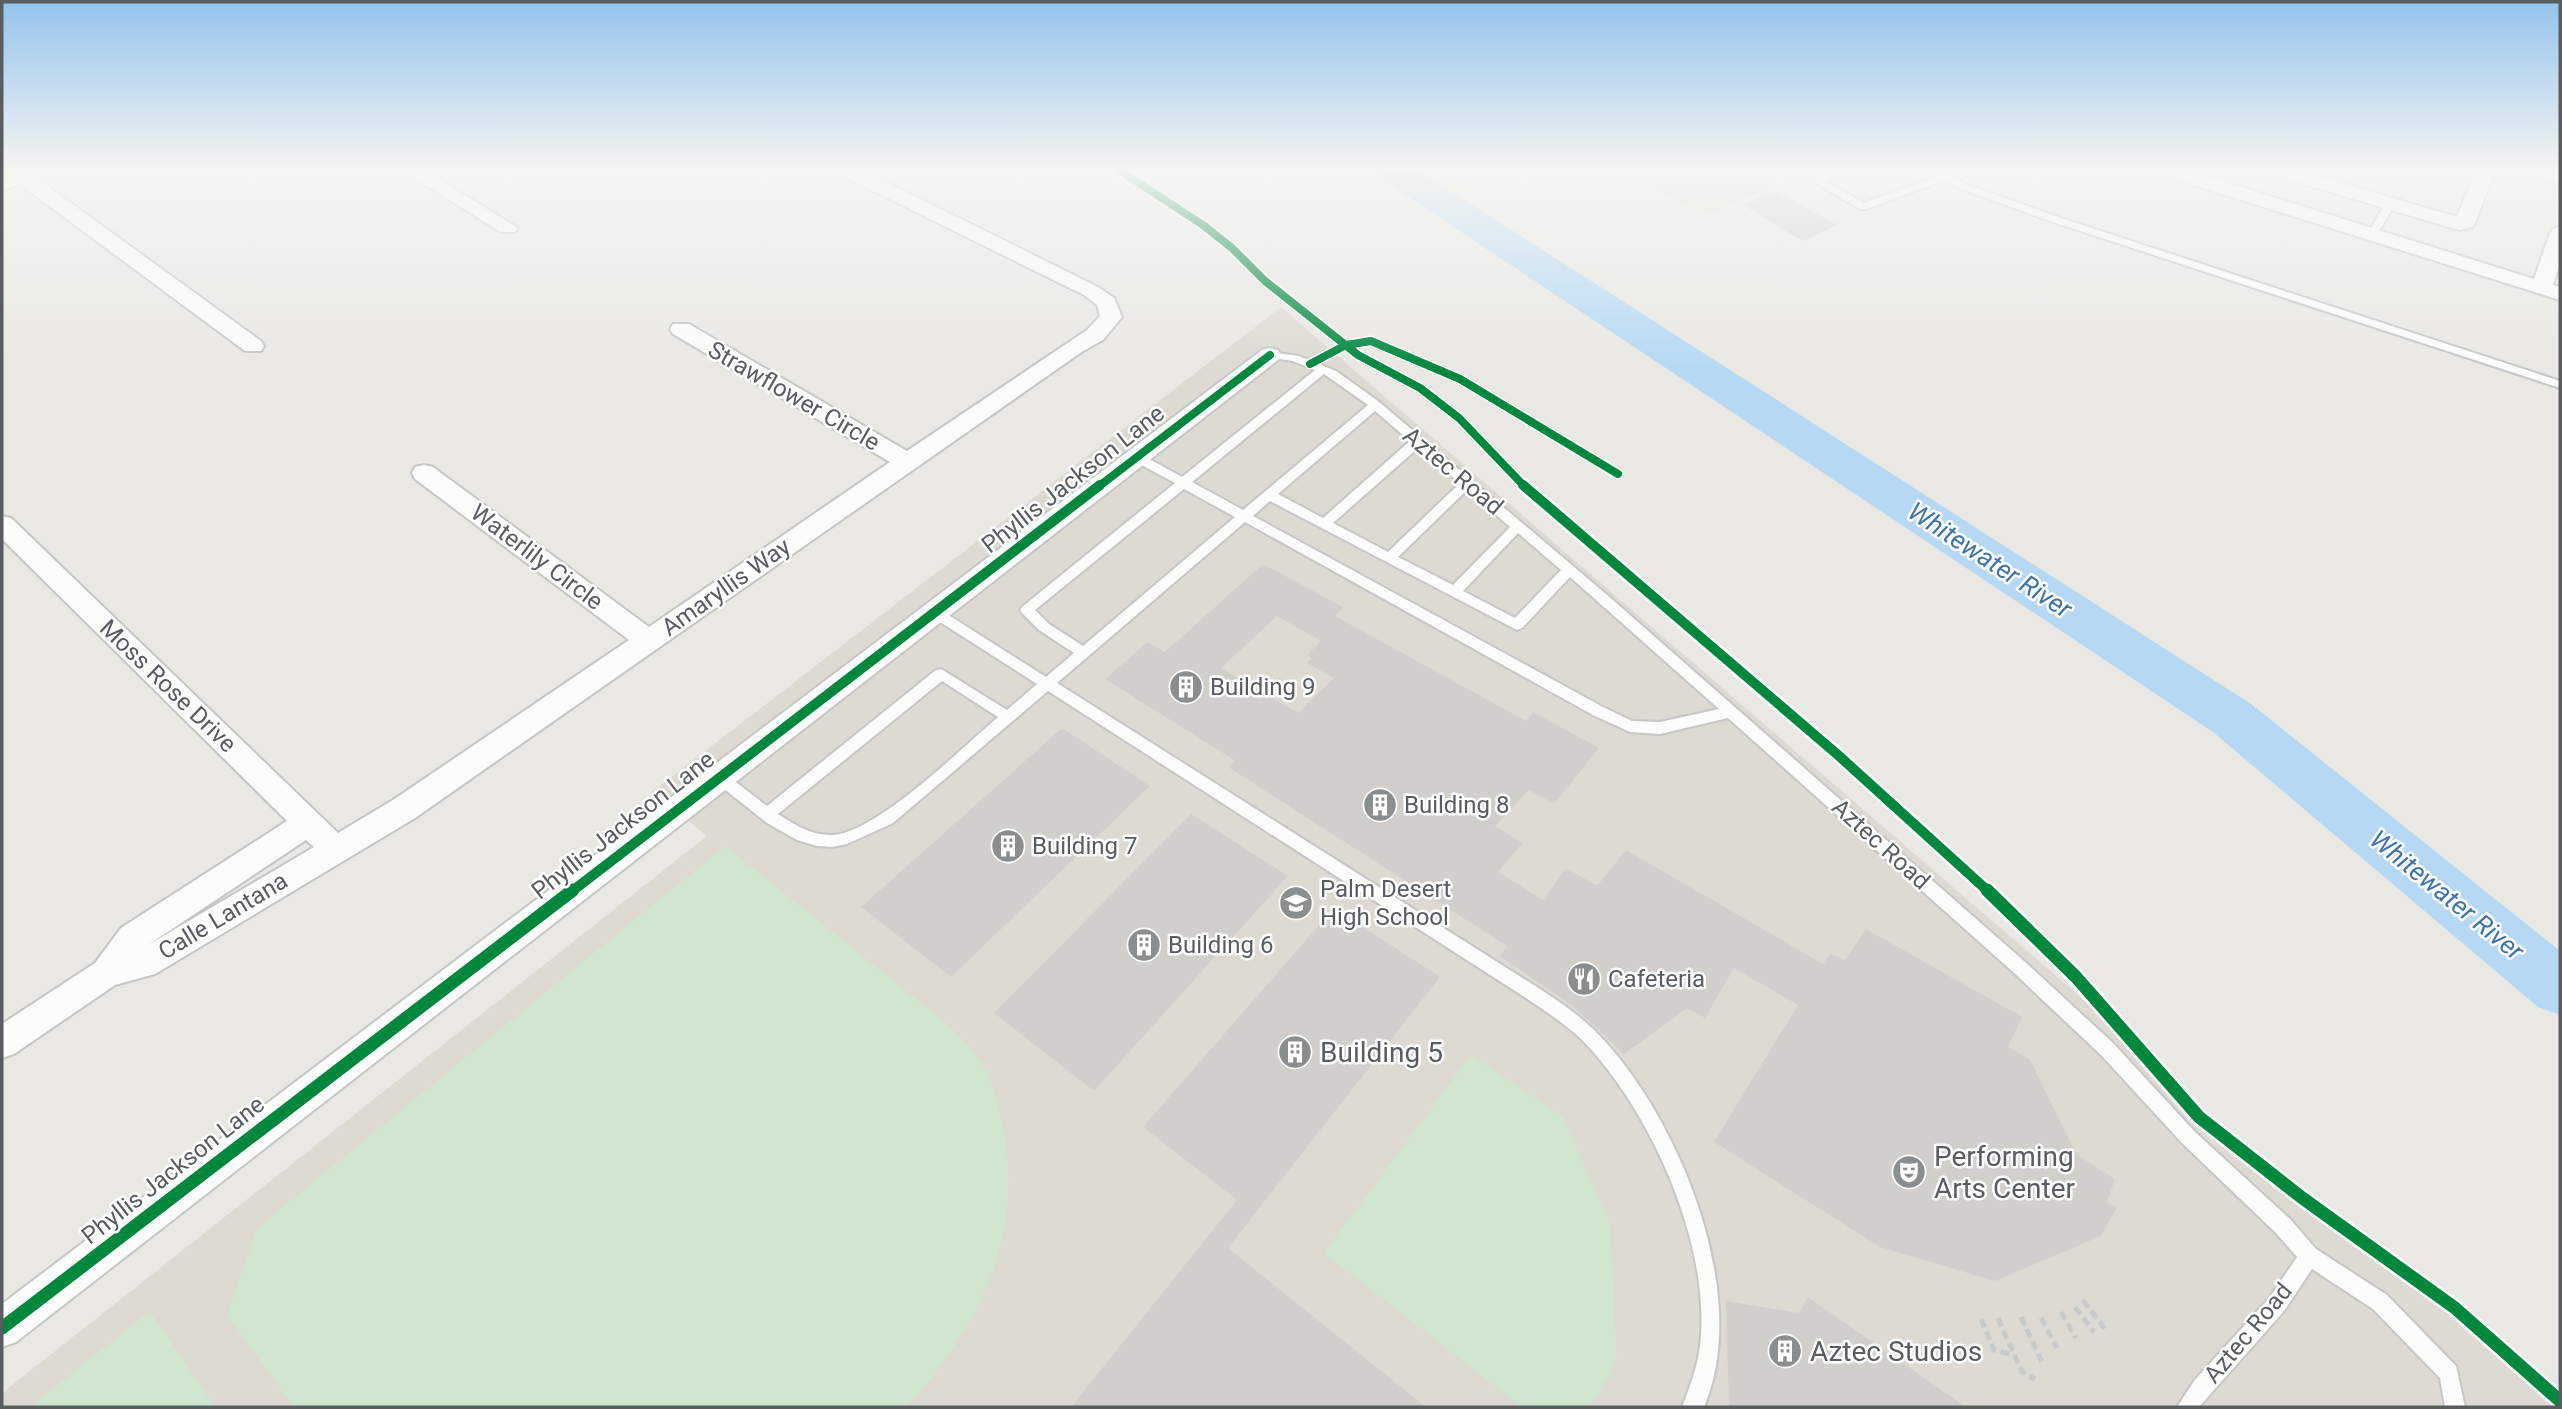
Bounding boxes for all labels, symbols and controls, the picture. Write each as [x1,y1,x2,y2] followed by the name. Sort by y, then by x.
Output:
[703,335,885,457] street label: Strawflower Circle
[976,399,1170,559] street label: Phyllis Jackson Lane
[1397,421,1509,521] street label: Aztec Road
[1903,496,2079,625] water label: Whitewater River
[465,498,609,616] street label: Waterlily Circle
[656,532,796,642] street label: Amaryllis Way
[94,614,242,758] street label: Moss Rose Drive
[1167,668,1205,706] building icon: Building 9
[1210,673,1315,701] place label: Building 9
[526,745,720,905] street label: Phyllis Jackson Lane
[1361,786,1399,824] building icon: Building 8
[1404,791,1509,819] place label: Building 8
[1826,793,1936,895] street label: Aztec Road
[2364,824,2531,967] water label: Whitewater River
[989,827,1027,865] building icon: Building 7
[1032,832,1137,860] place label: Building 7
[153,867,293,965] street label: Calle Lantana
[1320,875,1451,931] place label: Palm Desert High School
[1277,884,1315,922] school or university icon: Palm Desert High School
[1125,926,1163,964] building icon: Building 6
[1168,931,1273,959] place label: Building 6
[1565,960,1603,998] restaurant icon: Cafeteria
[1608,965,1705,993] place label: Cafeteria
[1276,1033,1314,1071] building icon: Building 5
[1320,1036,1443,1069] place label: Building 5
[76,1090,270,1250] street label: Phyllis Jackson Lane
[1934,1140,2076,1205] place label: Performing Arts Center
[1890,1153,1928,1191] theatre icon: Performing Arts Center
[2198,1277,2298,1389] street label: Aztec Road
[1766,1332,1804,1370] building icon: Aztec Studios
[1810,1335,1982,1368] place label: Aztec Studios

